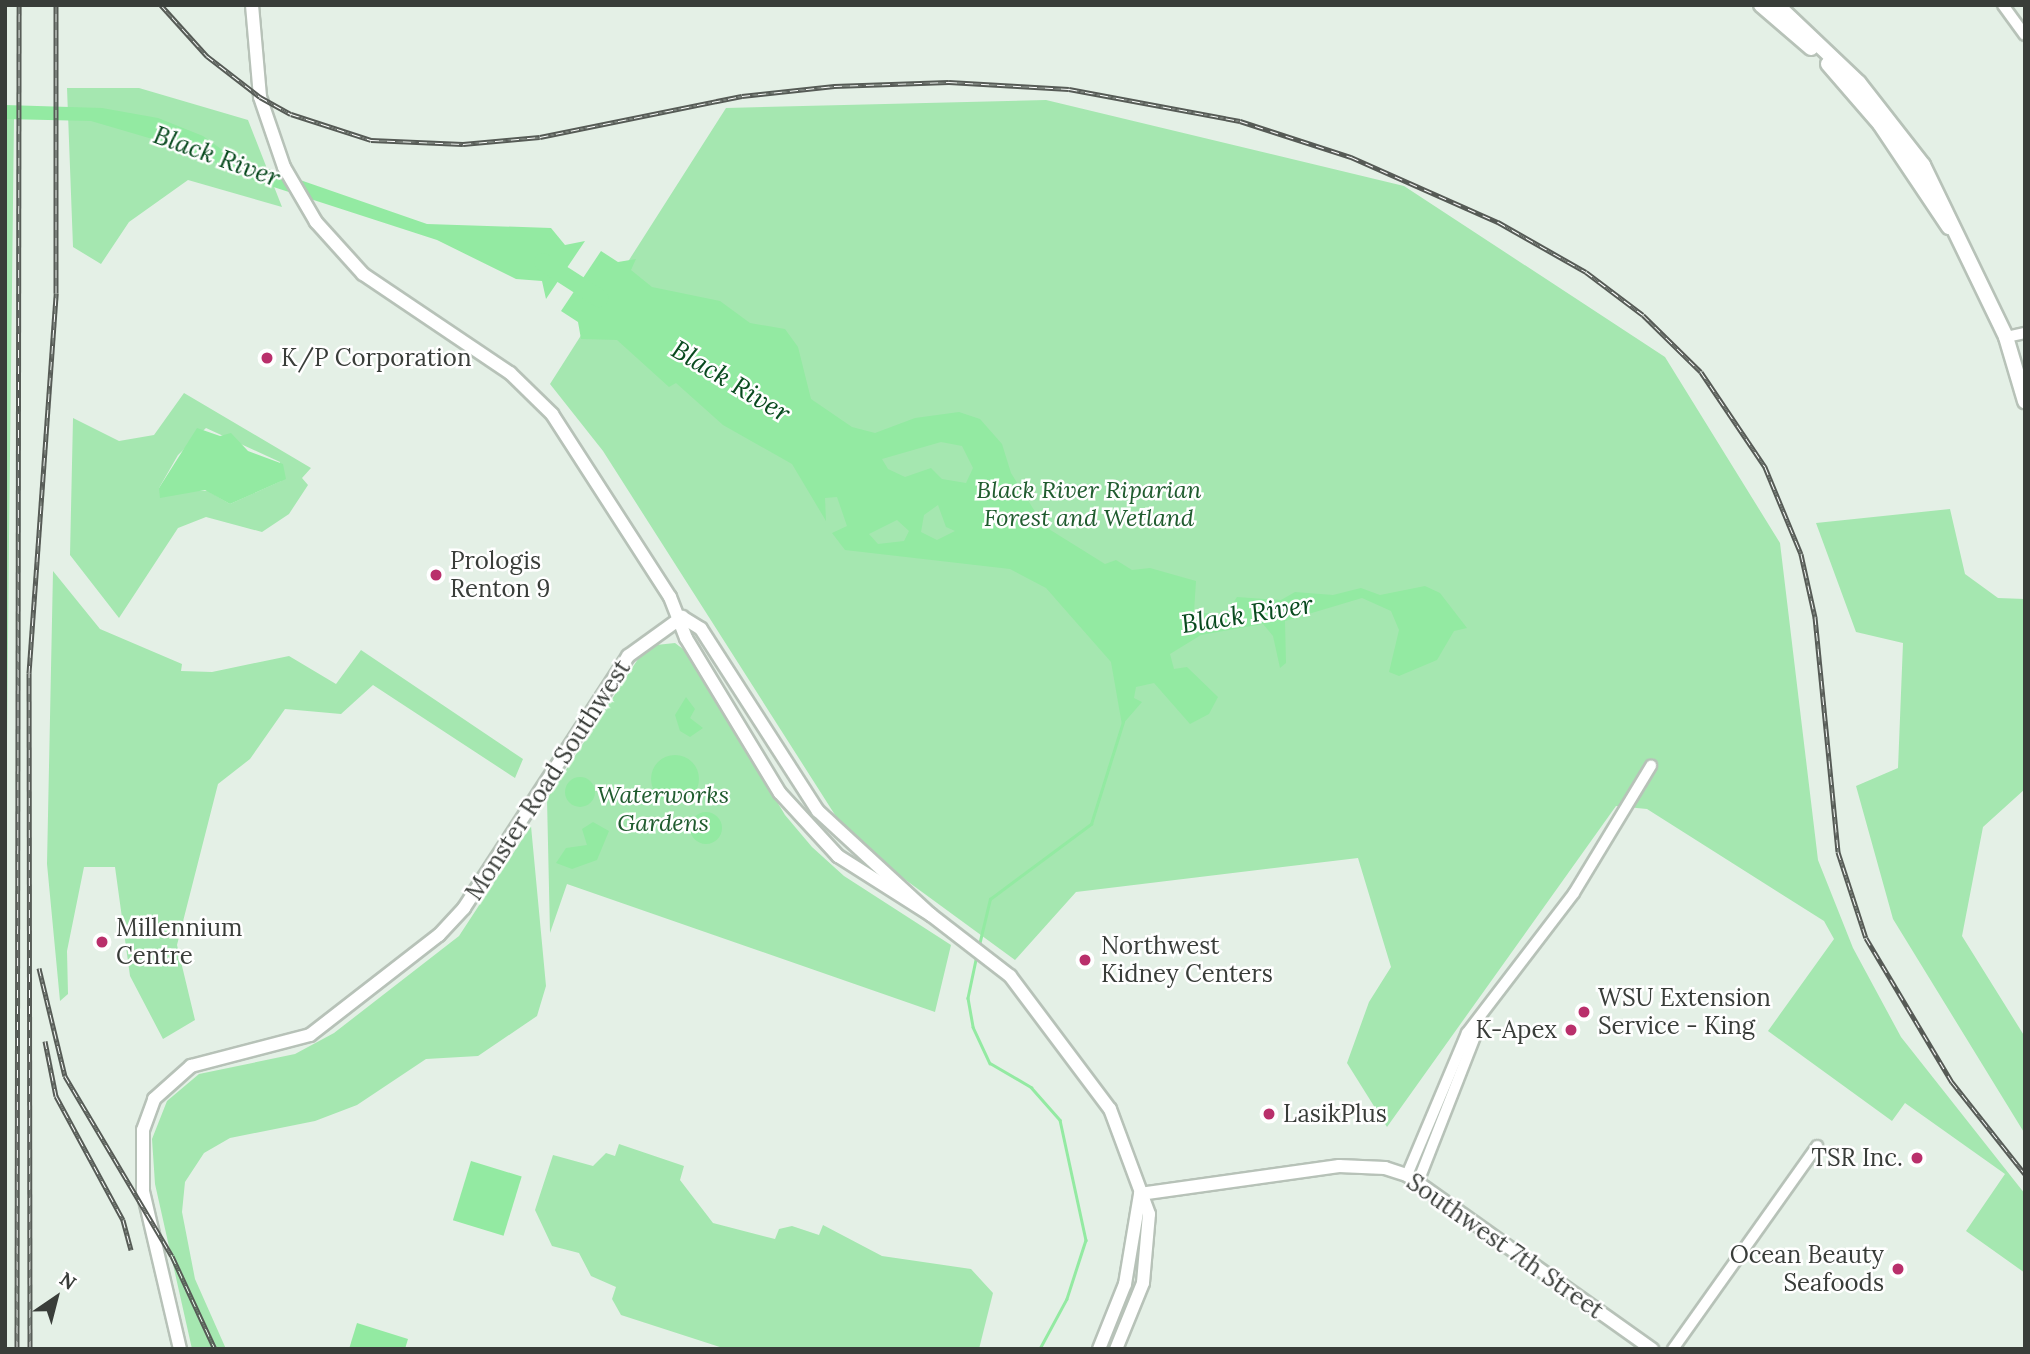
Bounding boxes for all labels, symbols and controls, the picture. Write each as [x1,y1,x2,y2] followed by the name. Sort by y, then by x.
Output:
[149,119,285,193] water label: Black River
[666,333,796,429] water label: Black River
[281,344,471,372] place label: K/P Corporation
[259,350,275,366] marker: K/P Corporation
[976,476,1202,532] park label: Black River Riparian Forest and Wetland
[450,547,550,603] place label: Prologis Renton 9
[428,567,444,583] marker: Prologis Renton 9
[1179,588,1315,640] water label: Black River
[460,655,636,905] street label: Monster Road Southwest
[597,781,729,837] park label: Waterworks Gardens
[116,914,243,970] place label: Millennium Centre
[1101,932,1273,988] place label: Northwest Kidney Centers
[94,934,110,950] marker: Millennium Centre
[1075,950,1095,970] marker: Northwest Kidney Centers
[1598,984,1771,1040] place label: WSU Extension Service - King
[1576,1004,1592,1020] marker: WSU Extension Service - King
[1475,1016,1557,1044] place label: K-Apex
[1563,1022,1579,1038] marker: K-Apex
[1283,1100,1387,1128] place label: LasikPlus
[1261,1106,1277,1122] marker: LasikPlus
[1812,1144,1903,1172] place label: TSR Inc.
[1909,1150,1925,1166] marker: TSR Inc.
[1401,1167,1609,1325] street label: Southwest 7th Street
[1730,1241,1884,1297] place label: Ocean Beauty Seafoods
[1890,1261,1906,1277] marker: Ocean Beauty Seafoods
[21,1263,91,1333] north arrow
[55,1267,81,1295] text: N

